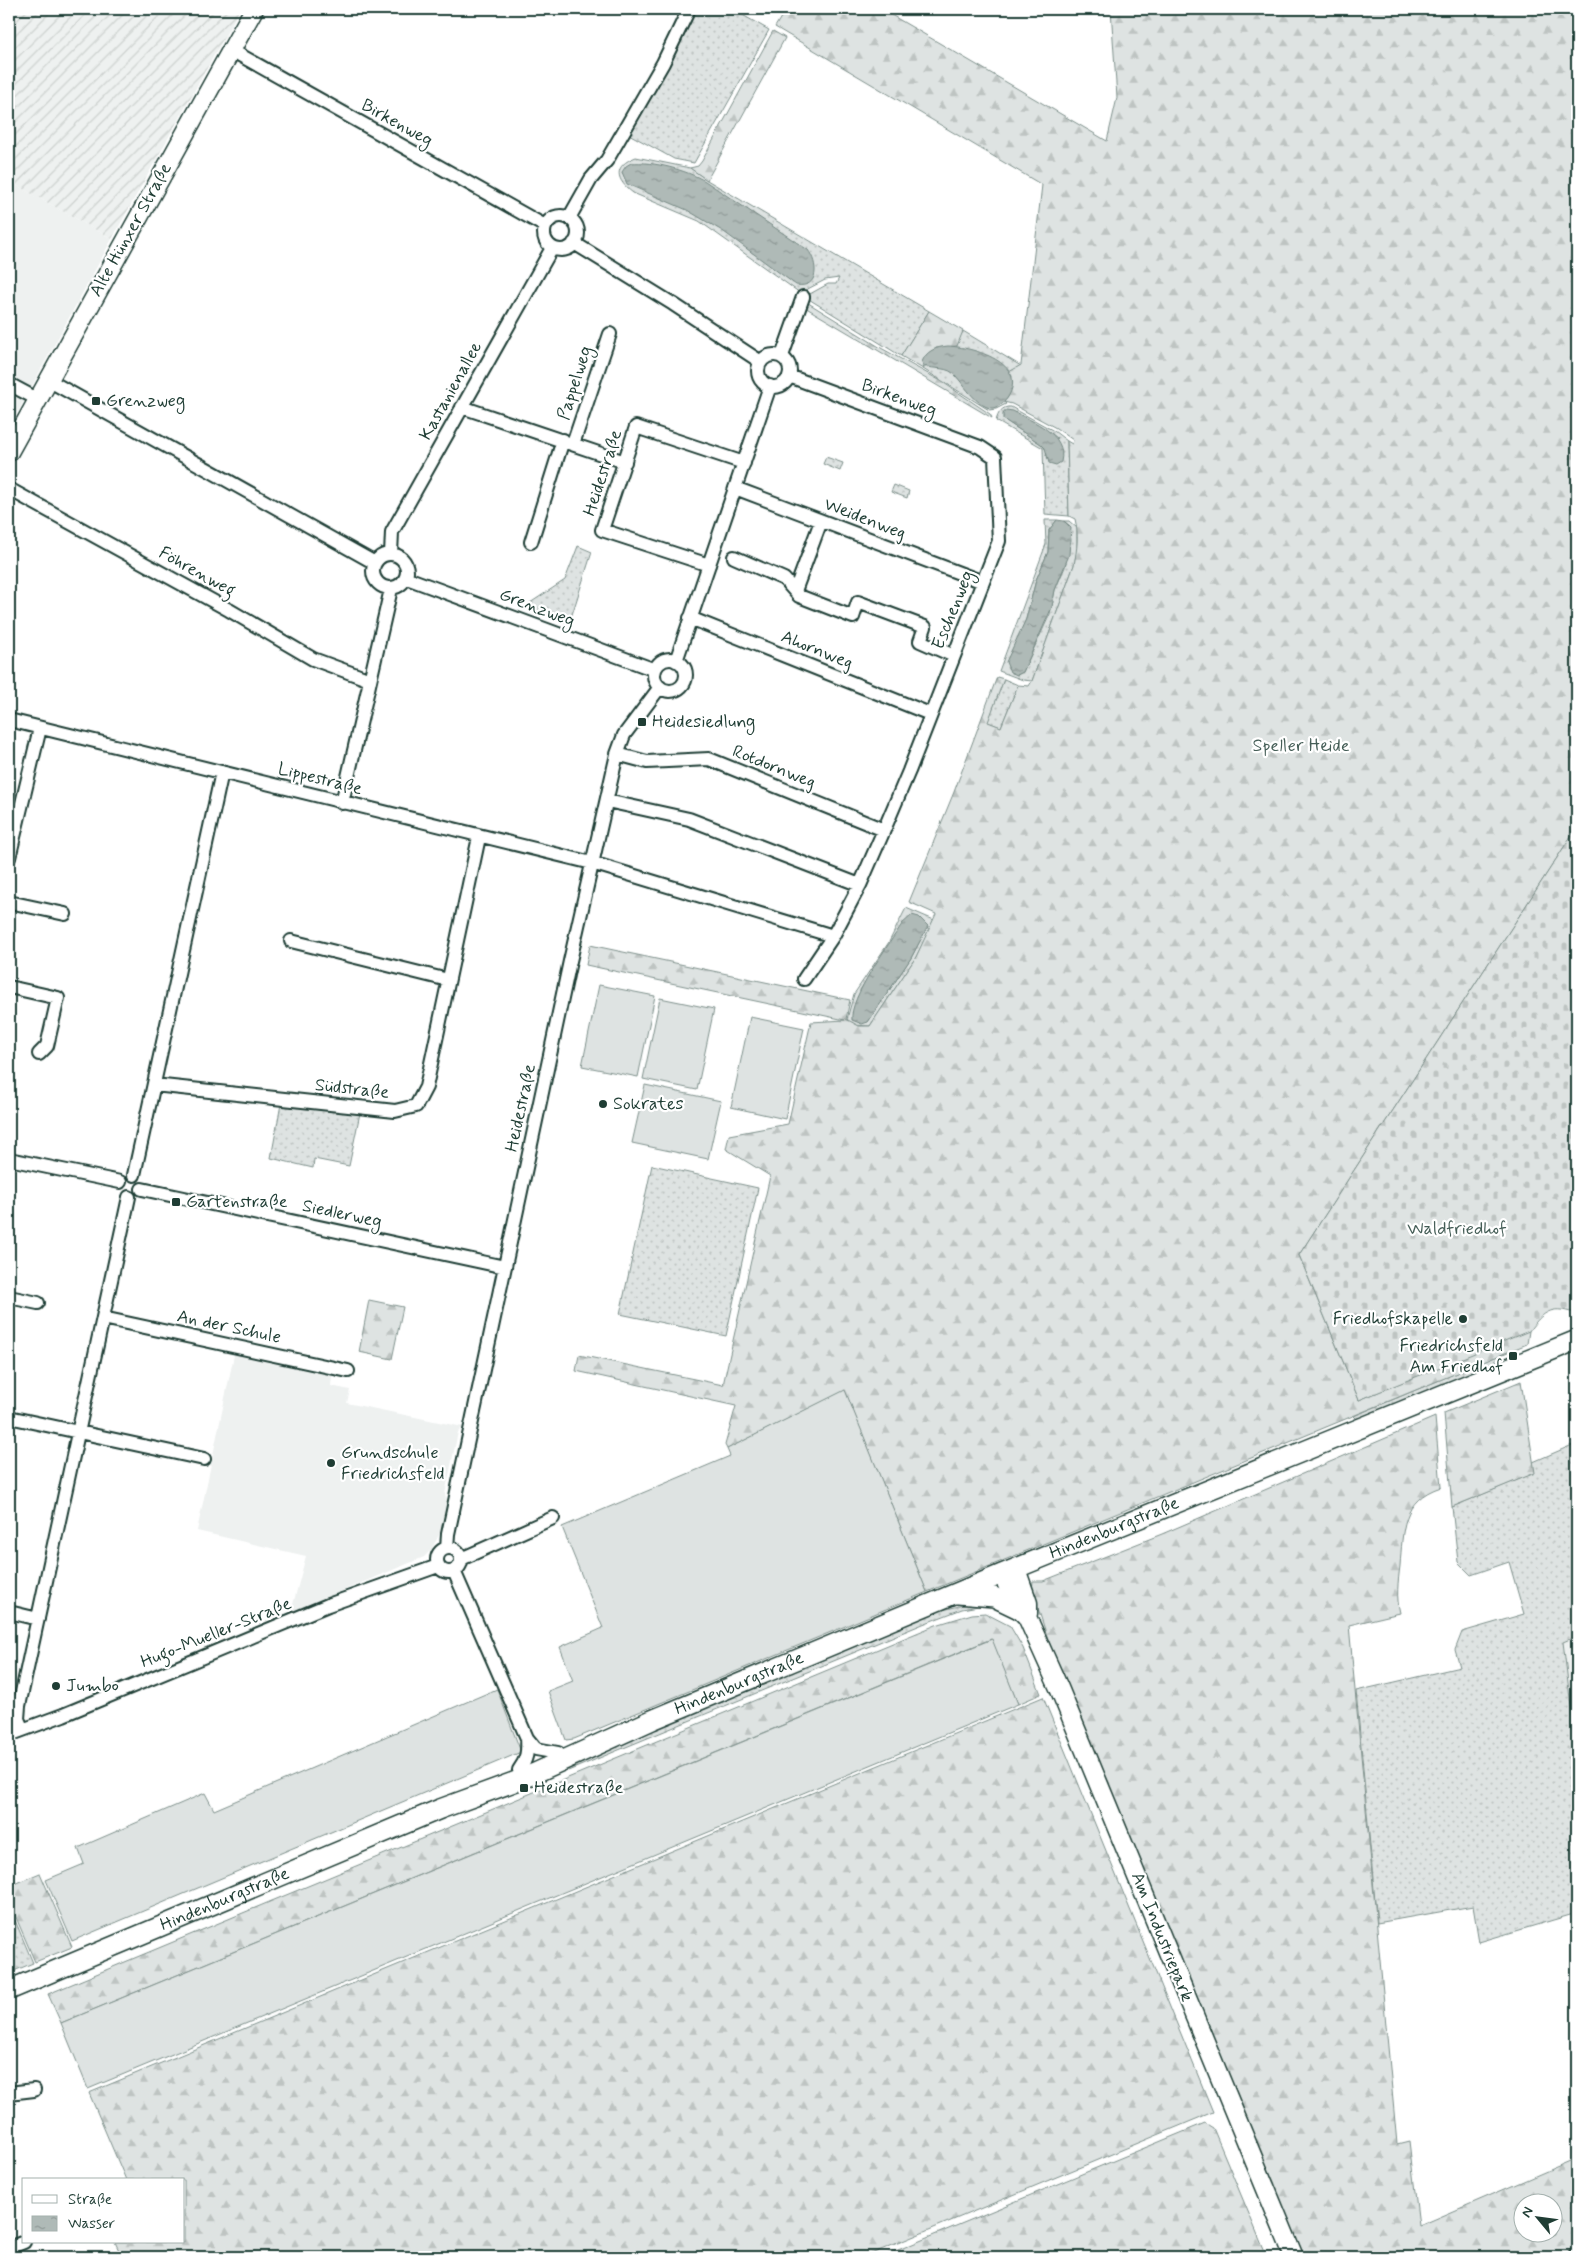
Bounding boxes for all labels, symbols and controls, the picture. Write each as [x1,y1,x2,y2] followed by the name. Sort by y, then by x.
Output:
[356,93,437,153] street label: Birkenweg
[84,159,178,301] street label: Alte Hünxer Straße
[414,337,488,445] street label: Kastanienallee
[552,343,599,423] street label: Pappelweg
[858,373,940,424] street label: Birkenweg
[106,389,185,414] place label: Grenzweg
[90,395,102,407] marker: Grenzweg
[578,427,628,519] street label: Heidestraße
[820,492,910,546] street label: Weidenweg
[153,541,240,605] street label: Föhrenweg
[926,567,981,653] street label: Eschenweg
[495,583,578,634] street label: Grenzweg
[777,625,857,675] street label: Ahornweg
[652,710,755,735] place label: Heidesiedlung
[636,716,648,728] marker: Heidesiedlung
[1252,734,1350,758] park label: Speller Heide
[729,739,819,795] street label: Rotdornweg
[275,757,365,801] street label: Lippestraße
[500,1062,542,1154] street label: Heidestraße
[314,1073,390,1105] street label: Südstraße
[613,1092,684,1116] place label: Sokrates
[597,1098,609,1110] marker: Sokrates
[186,1190,288,1214] place label: Gartenstraße
[300,1194,384,1235] street label: Siedlerweg
[170,1196,182,1208] marker: Gartenstraße
[1407,1217,1507,1241] park label: Waldfriedhof
[175,1304,283,1350] street label: An der Schule
[1333,1307,1453,1331] place label: Friedhofskapelle
[1457,1313,1469,1325] marker: Friedhofskapelle
[1399,1334,1503,1379] place label: Friedrichsfeld Am Friedhof
[1507,1350,1519,1362] marker: Friedrichsfeld Am Friedhof
[341,1441,445,1486] place label: Grundschule Friedrichsfeld
[325,1457,337,1469] marker: Grundschule Friedrichsfeld
[1046,1491,1183,1565] street label: Hindenburgstraße
[137,1592,296,1676] street label: Hugo-Mueller-Straße
[671,1646,808,1721] street label: Hindenburgstraße
[66,1674,119,1698] place label: Jumbo
[50,1680,62,1692] marker: Jumbo
[534,1776,623,1800] place label: Heidestraße
[518,1782,530,1794] marker: Heidestraße
[157,1862,293,1937] street label: Hindenburgstraße
[1125,1869,1199,2005] street label: Am Industriepark
[22,2178,185,2244] legend
[68,2190,112,2210] text: Straße
[1514,2194,1564,2244] north arrow
[1517,2204,1538,2221] text: N
[68,2214,115,2234] text: Wasser

